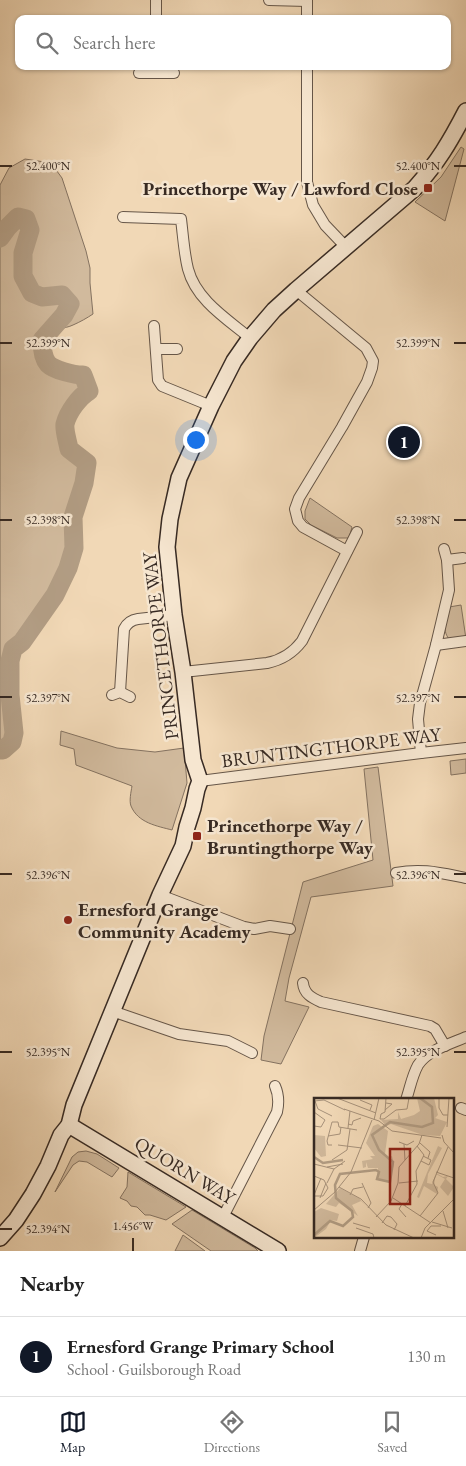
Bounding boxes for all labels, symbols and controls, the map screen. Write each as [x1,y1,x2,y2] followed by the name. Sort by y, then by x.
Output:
[15,15,451,70] search box
[33,29,61,57] icon: search
[73,30,155,55] text: Search here
[26,158,71,174] text: 52.400°N
[396,158,441,174] text: 52.400°N
[143,176,418,201] place label: Princethorpe Way / Lawford Close
[422,182,434,194] marker: Princethorpe Way / Lawford Close
[26,335,71,351] text: 52.399°N
[396,335,441,351] text: 52.399°N
[388,423,420,461] pin: 1
[183,427,209,453] your location
[26,512,71,528] text: 52.398°N
[396,512,441,528] text: 52.398°N
[136,550,184,741] street label: PRINCETHORPE WAY
[26,690,71,706] text: 52.397°N
[396,690,441,706] text: 52.397°N
[220,722,443,773] street label: BRUNTINGTHORPE WAY
[207,813,374,860] place label: Princethorpe Way / Bruntingthorpe Way
[191,830,203,842] marker: Princethorpe Way / Bruntingthorpe Way
[26,867,71,883] text: 52.396°N
[396,867,441,883] text: 52.396°N
[78,897,251,944] place label: Ernesford Grange Community Academy
[62,914,74,926] marker: Ernesford Grange Community Academy
[26,1044,71,1060] text: 52.395°N
[396,1044,441,1060] text: 52.395°N
[314,1098,454,1238] inset map
[130,1131,240,1211] street label: QUORN WAY
[113,1218,154,1234] text: 1.456°W
[26,1221,71,1237] text: 52.394°N
[20,1270,84,1297] text: Nearby
[67,1334,334,1359] text: Ernesford Grange Primary School
[32,1346,40,1367] text: 1
[407,1346,446,1367] text: 130 m
[67,1359,241,1380] text: School · Guilsborough Road
[59,1408,87,1456] tab: Map
[204,1408,260,1456] tab: Directions
[377,1408,407,1456] tab: Saved

